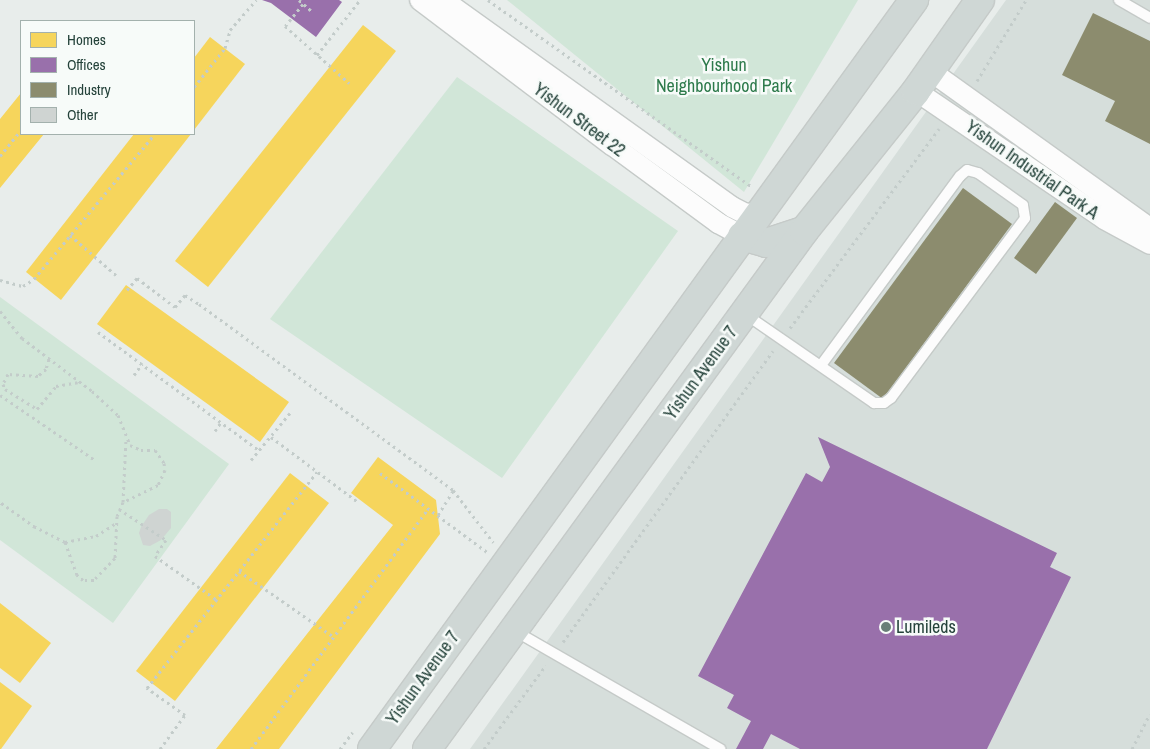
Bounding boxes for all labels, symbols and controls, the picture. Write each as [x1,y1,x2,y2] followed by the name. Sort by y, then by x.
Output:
[20,20,195,135] legend
[67,29,106,50] text: Homes
[67,54,106,75] text: Offices
[656,55,792,98] park label: Yishun Neighbourhood Park
[529,78,629,162] street label: Yishun Street 22
[67,79,111,100] text: Industry
[67,104,98,125] text: Other
[961,116,1103,224] street label: Yishun Industrial Park A
[659,321,743,425] street label: Yishun Avenue 7
[896,616,956,638] place label: Lumileds
[880,621,892,633] marker: Lumileds
[381,626,465,730] street label: Yishun Avenue 7

